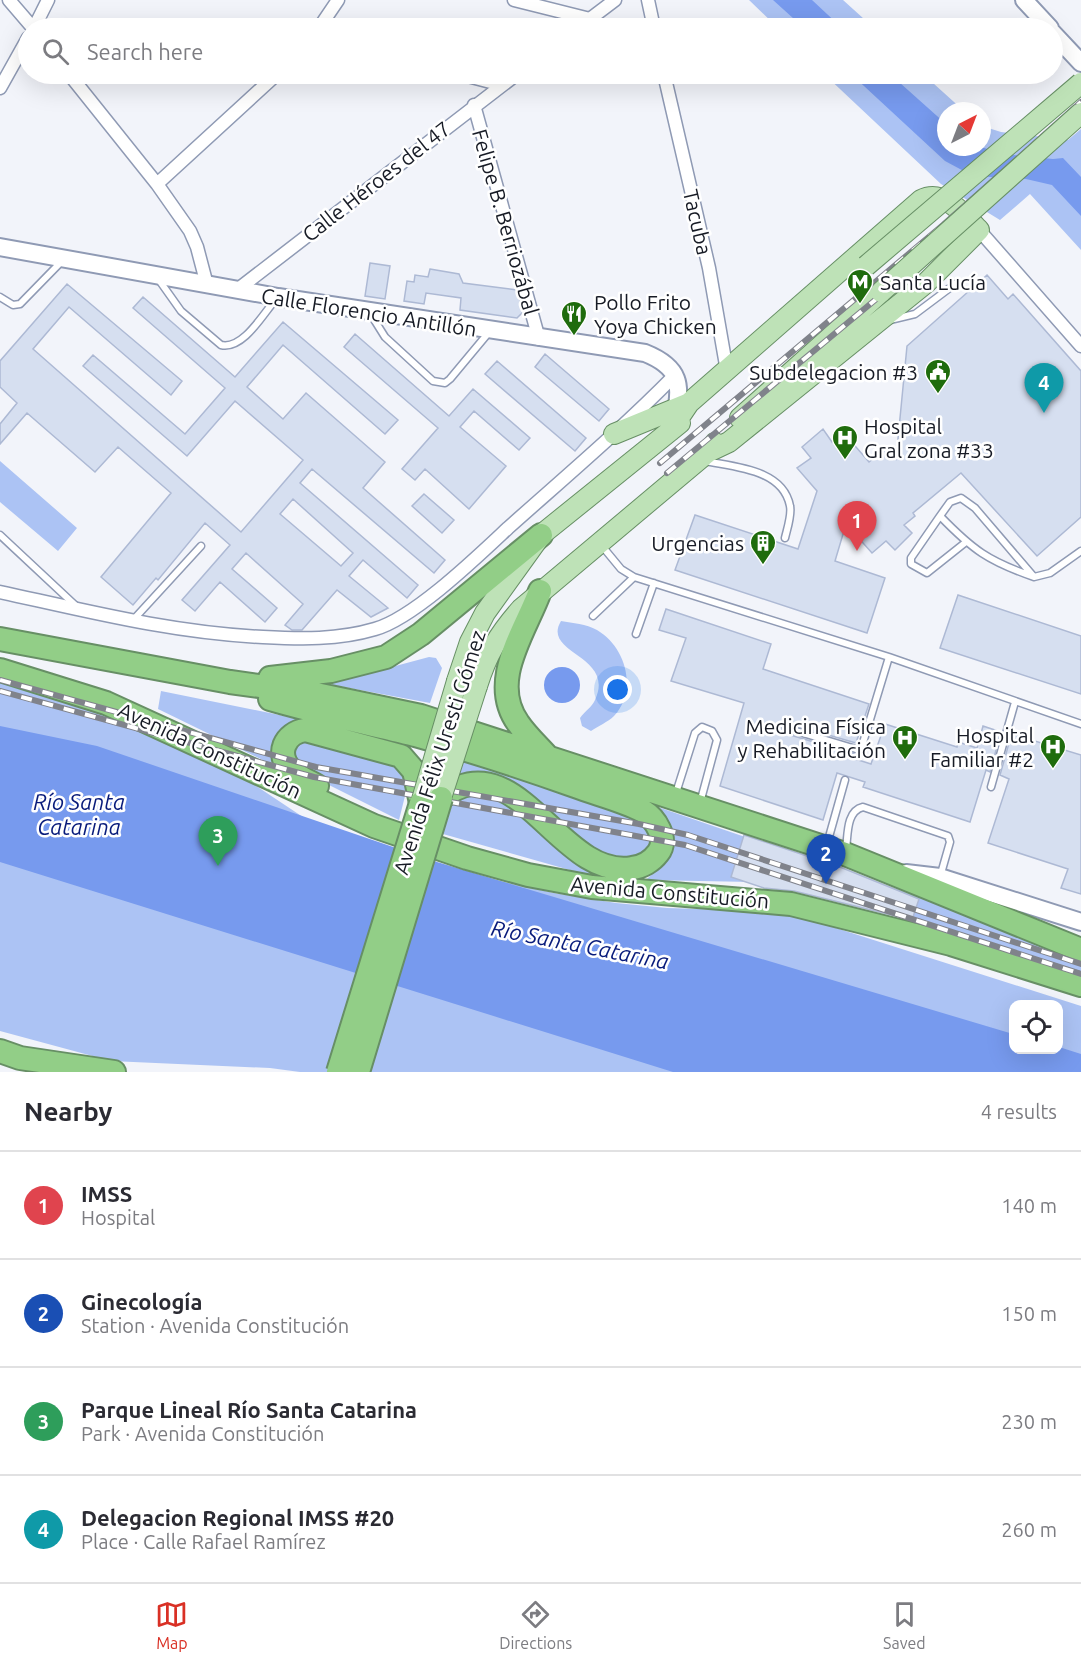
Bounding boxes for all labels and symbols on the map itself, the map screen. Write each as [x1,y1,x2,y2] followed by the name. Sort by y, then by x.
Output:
[937,102,991,156] north arrow
[297,116,455,246] street label: Calle Héroes del 47
[468,126,544,318] street label: Felipe B. Berriozábal
[679,187,717,257] street label: Tacuba
[845,267,875,305] metro station icon: Santa Lucía
[880,270,986,294] place label: Santa Lucía
[260,283,478,341] street label: Calle Florencio Antillón
[594,290,717,338] place label: Pollo Frito Yoya Chicken
[559,299,589,337] restaurant icon: Pollo Frito Yoya Chicken
[923,357,953,395] public building icon: Subdelegacion #3
[749,360,918,384] place label: Subdelegacion #3
[1024,364,1064,413] pin: 4
[864,414,994,462] place label: Hospital Gral zona #33
[830,423,860,461] hospital icon: Hospital Gral zona #33
[838,502,876,551] pin: 1
[748,528,778,566] building icon: Urgencias
[651,531,744,555] place label: Urgencias
[388,627,490,877] street label: Avenida Félix Uresti Gómez
[603,675,632,704] your location
[115,697,305,803] street label: Avenida Constitución
[738,714,886,762] place label: Medicina Física y Rehabilitación
[890,723,920,761] hospital icon: Medicina Física y Rehabilitación
[930,723,1034,771] place label: Hospital Familiar #2
[1038,732,1068,770] hospital icon: Hospital Familiar #2
[33,789,125,839] water label: Río Santa Catarina
[198,816,238,866] pin: 3
[806,834,846,884] pin: 2
[570,871,770,913] street label: Avenida Constitución
[489,915,671,973] water label: Río Santa Catarina

